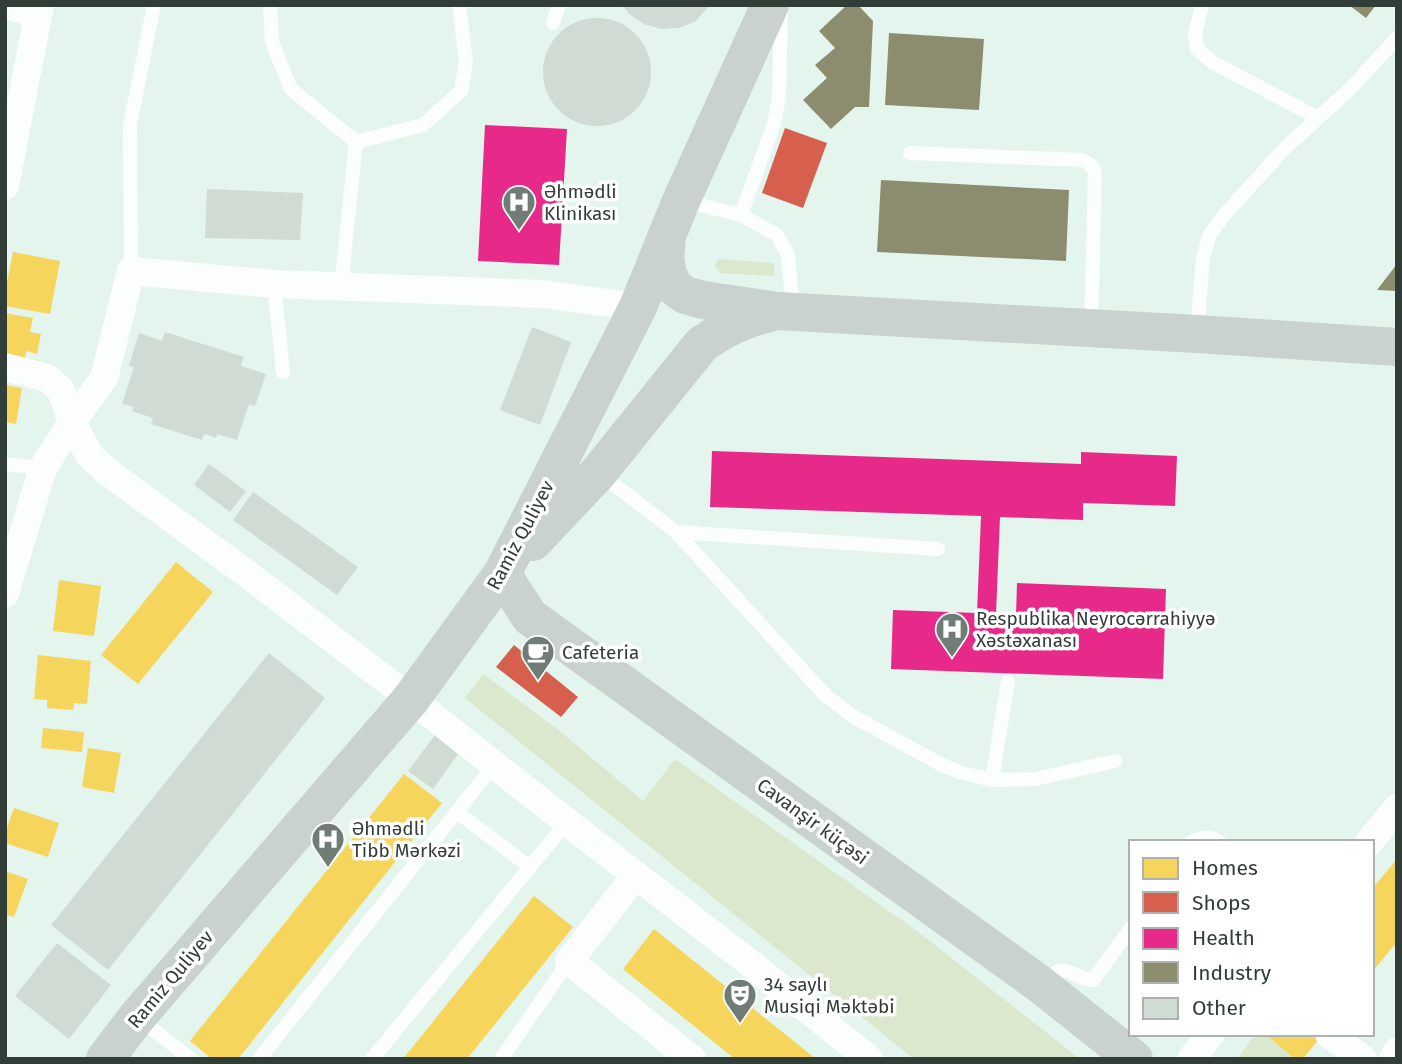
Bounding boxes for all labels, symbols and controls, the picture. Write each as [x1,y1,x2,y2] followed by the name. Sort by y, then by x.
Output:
[544,180,617,225] place label: Əhmədli Klinikası
[500,183,538,232] hospital icon: Əhmədli Klinikası
[482,476,559,594] street label: Ramiz Quliyev
[976,607,1215,652] place label: Respublika Neyrocərrahiyyə Xəstəxanası
[933,610,971,659] hospital icon: Respublika Neyrocərrahiyyə Xəstəxanası
[519,633,557,682] cafe icon: Cafeteria
[562,641,639,664] place label: Cafeteria
[753,773,873,869] street label: Cavanşir küçəsi
[352,817,461,862] place label: Əhmədli Tibb Mərkəzi
[309,820,347,869] hospital icon: Əhmədli Tibb Mərkəzi
[1129,840,1374,1036] legend
[1192,855,1258,881] text: Homes
[1192,890,1250,916] text: Shops
[123,925,218,1033] street label: Ramiz Quliyev
[1192,925,1255,951] text: Health
[1192,960,1272,986] text: Industry
[764,973,895,1018] place label: 34 saylı Musiqi Məktəbi
[721,976,759,1025] theatre icon: 34 saylı Musiqi Məktəbi
[1192,995,1246,1021] text: Other

